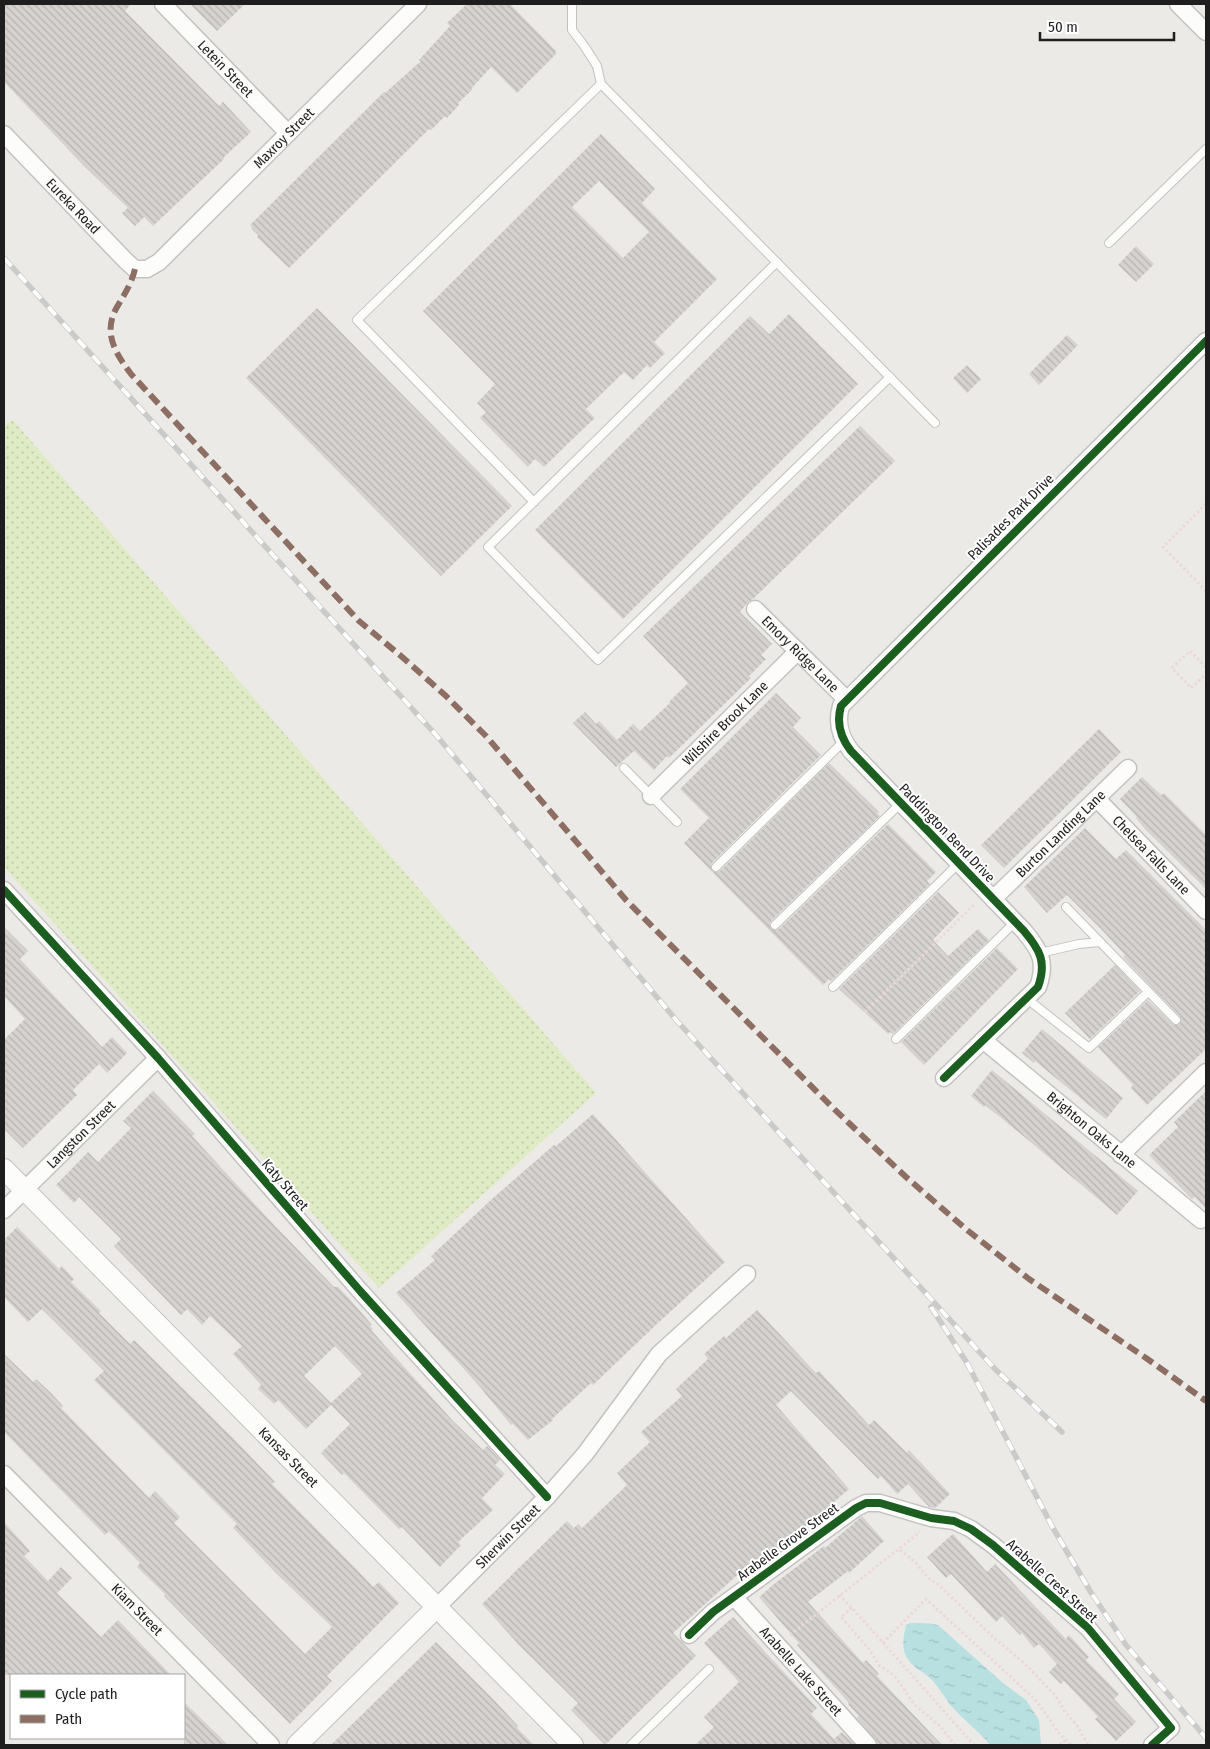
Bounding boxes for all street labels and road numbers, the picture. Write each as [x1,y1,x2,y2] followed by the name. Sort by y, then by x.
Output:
[194,37,257,101] street label: Letein Street
[250,104,318,172] street label: Maxroy Street
[43,175,104,237] street label: Eureka Road
[964,470,1058,564] street label: Palisades Park Drive
[758,612,843,696] street label: Emory Ridge Lane
[679,677,771,769] street label: Wilshire Brook Lane
[895,780,999,886] street label: Paddington Bend Drive
[1012,786,1109,881] street label: Burton Landing Lane
[1109,812,1194,898] street label: Chelsea Falls Lane
[1043,1088,1140,1172] street label: Brighton Oaks Lane
[43,1096,119,1172] street label: Langston Street
[258,1156,312,1215] street label: Katy Street
[255,1423,322,1491] street label: Kansas Street
[734,1499,842,1584] street label: Arabelle Grove Street
[472,1500,544,1572] street label: Sherwin Street
[1003,1535,1102,1627] street label: Arabelle Crest Street
[108,1580,167,1639] street label: Kiam Street
[756,1623,846,1720] street label: Arabelle Lake Street

